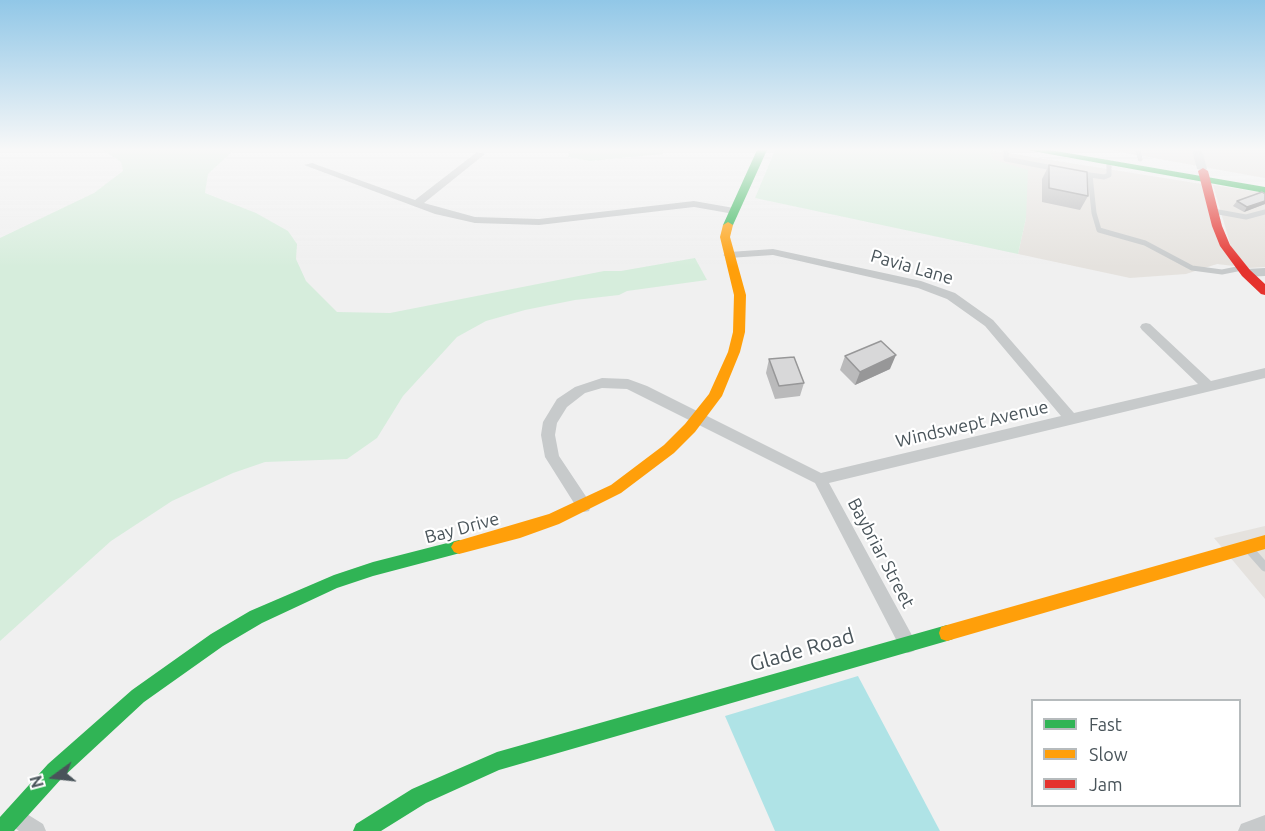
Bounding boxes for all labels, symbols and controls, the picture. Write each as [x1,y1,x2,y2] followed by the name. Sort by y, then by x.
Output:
[868,245,956,289] street label: Pavia Lane
[893,396,1051,452] street label: Windswept Avenue
[843,494,919,612] street label: Baybriar Street
[422,508,502,548] street label: Bay Drive
[747,623,857,677] street label: Glade Road
[1031,699,1241,807] legend
[1089,714,1122,734] text: Fast
[1089,744,1128,764] text: Slow
[24,747,84,807] north arrow
[26,774,47,790] text: N
[1089,774,1123,794] text: Jam

